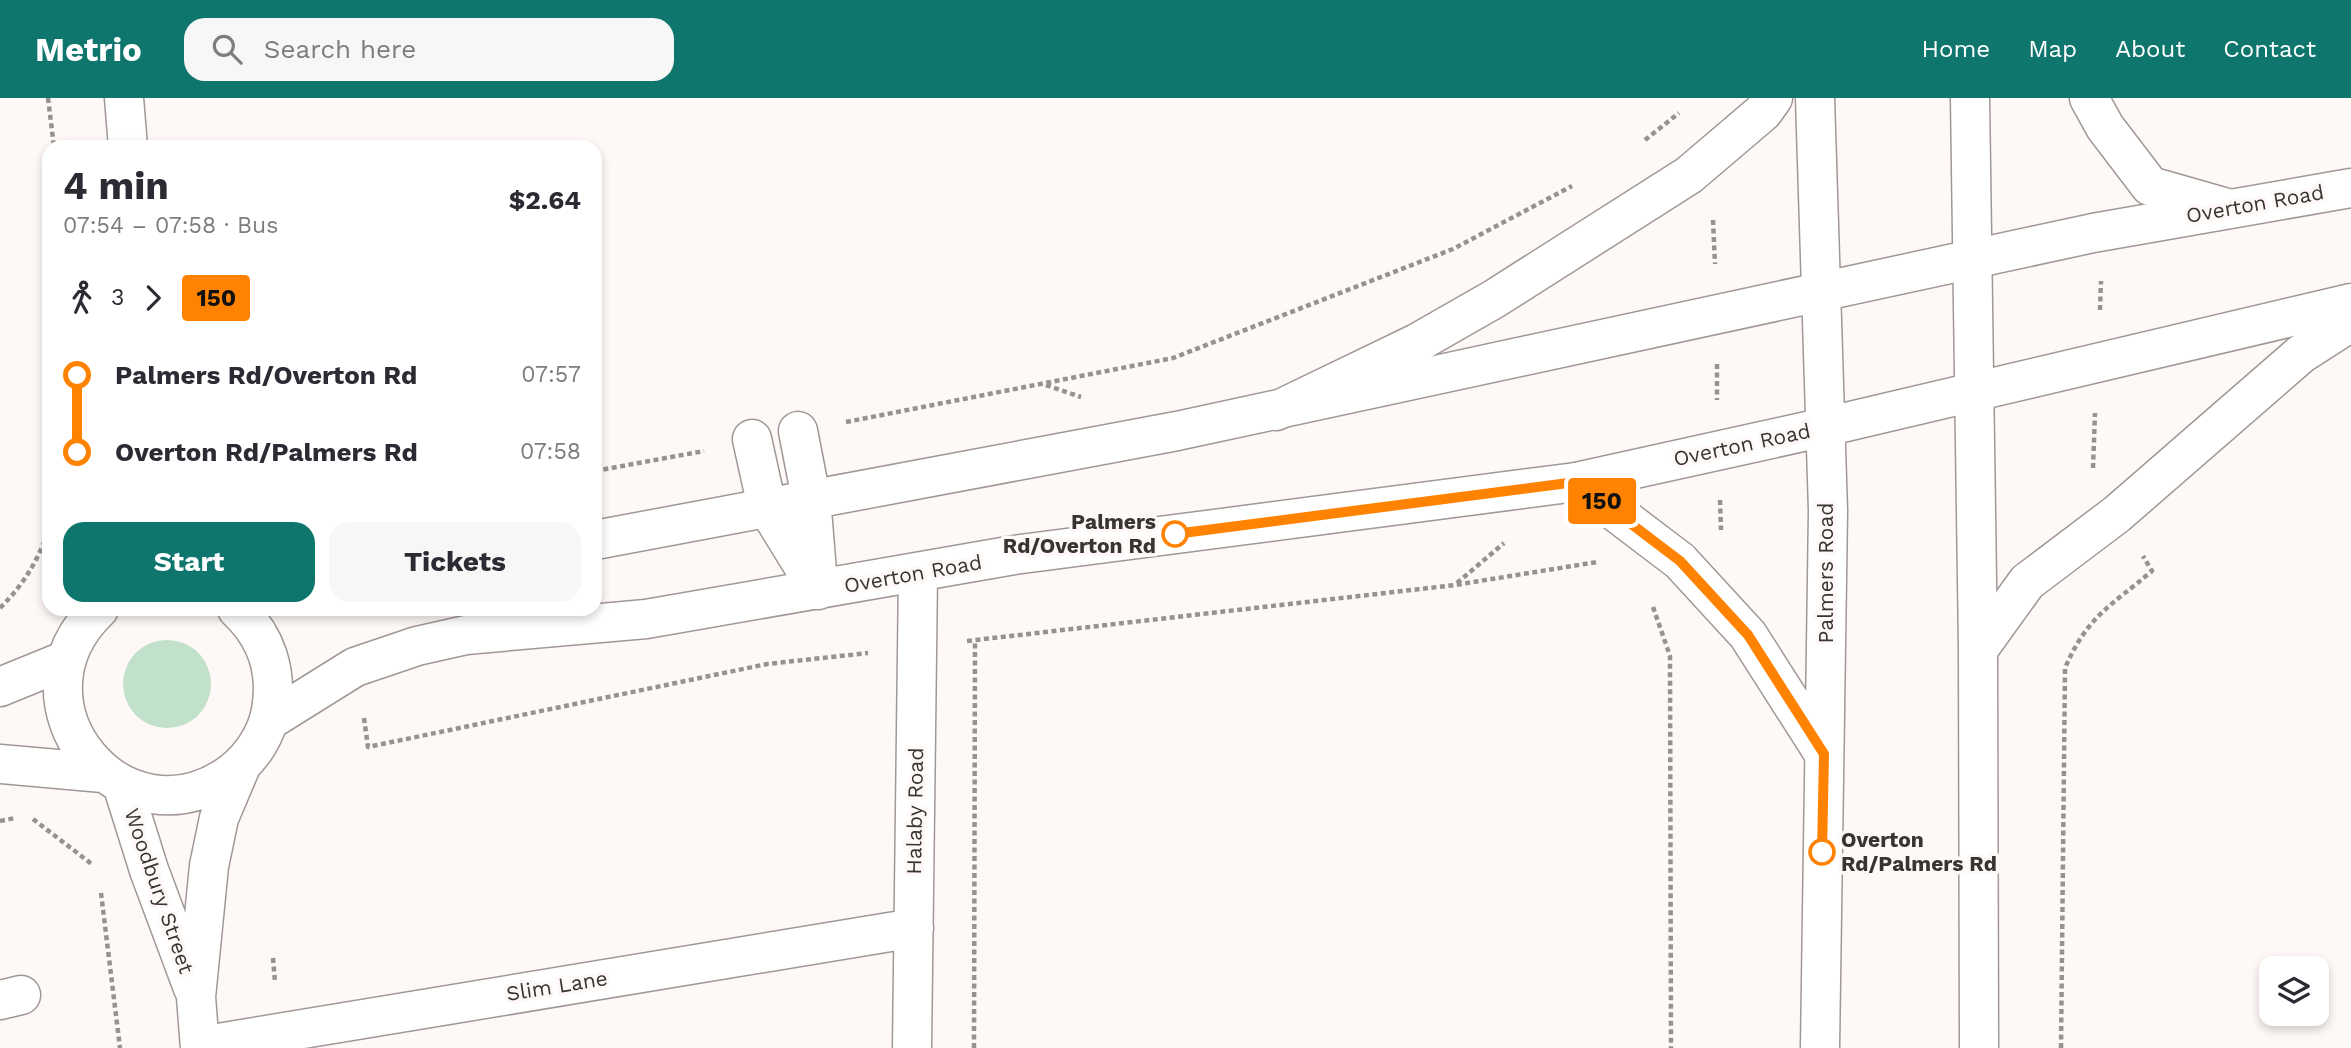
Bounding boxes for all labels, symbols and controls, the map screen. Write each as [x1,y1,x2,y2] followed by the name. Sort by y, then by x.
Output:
[184,18,674,81] search box
[35,30,142,69] text: Metrio
[208,30,246,68] icon: search
[264,34,416,64] text: Search here
[1922,35,1990,63] text: Home
[2028,35,2077,63] text: Map
[2115,35,2185,63] text: About
[2223,35,2316,63] text: Contact
[63,164,169,208] text: 4 min
[2184,179,2326,228] street label: Overton Road
[509,185,581,215] text: $2.64
[63,212,278,239] text: 07:54 – 07:58 · Bus
[63,279,101,317] icon: walk
[134,279,172,317] icon: forward
[111,284,124,311] text: 3
[196,284,236,312] text: 150
[115,360,417,390] text: Palmers Rd/Overton Rd
[521,361,581,388] text: 07:57
[1671,418,1813,471] street label: Overton Road
[115,437,418,467] text: Overton Rd/Palmers Rd
[520,438,581,465] text: 07:58
[1562,478,1642,524] line badge: 150
[1582,487,1622,515] text: 150
[1813,503,1838,643] street label: Palmers Road
[1003,509,1156,558] place label: Palmers Rd/Overton Rd
[1162,521,1188,547] marker: Palmers Rd/Overton Rd
[63,522,315,602] button: Start
[329,522,581,602] button: Tickets
[842,549,984,598] street label: Overton Road
[901,747,928,875] street label: Halaby Road
[119,805,200,977] street label: Woodbury Street
[1841,827,1997,876] place label: Overton Rd/Palmers Rd
[1809,839,1835,865] marker: Overton Rd/Palmers Rd
[2259,956,2329,1026] map controls
[2259,956,2329,1026] button: layers
[504,965,609,1006] street label: Slim Lane

